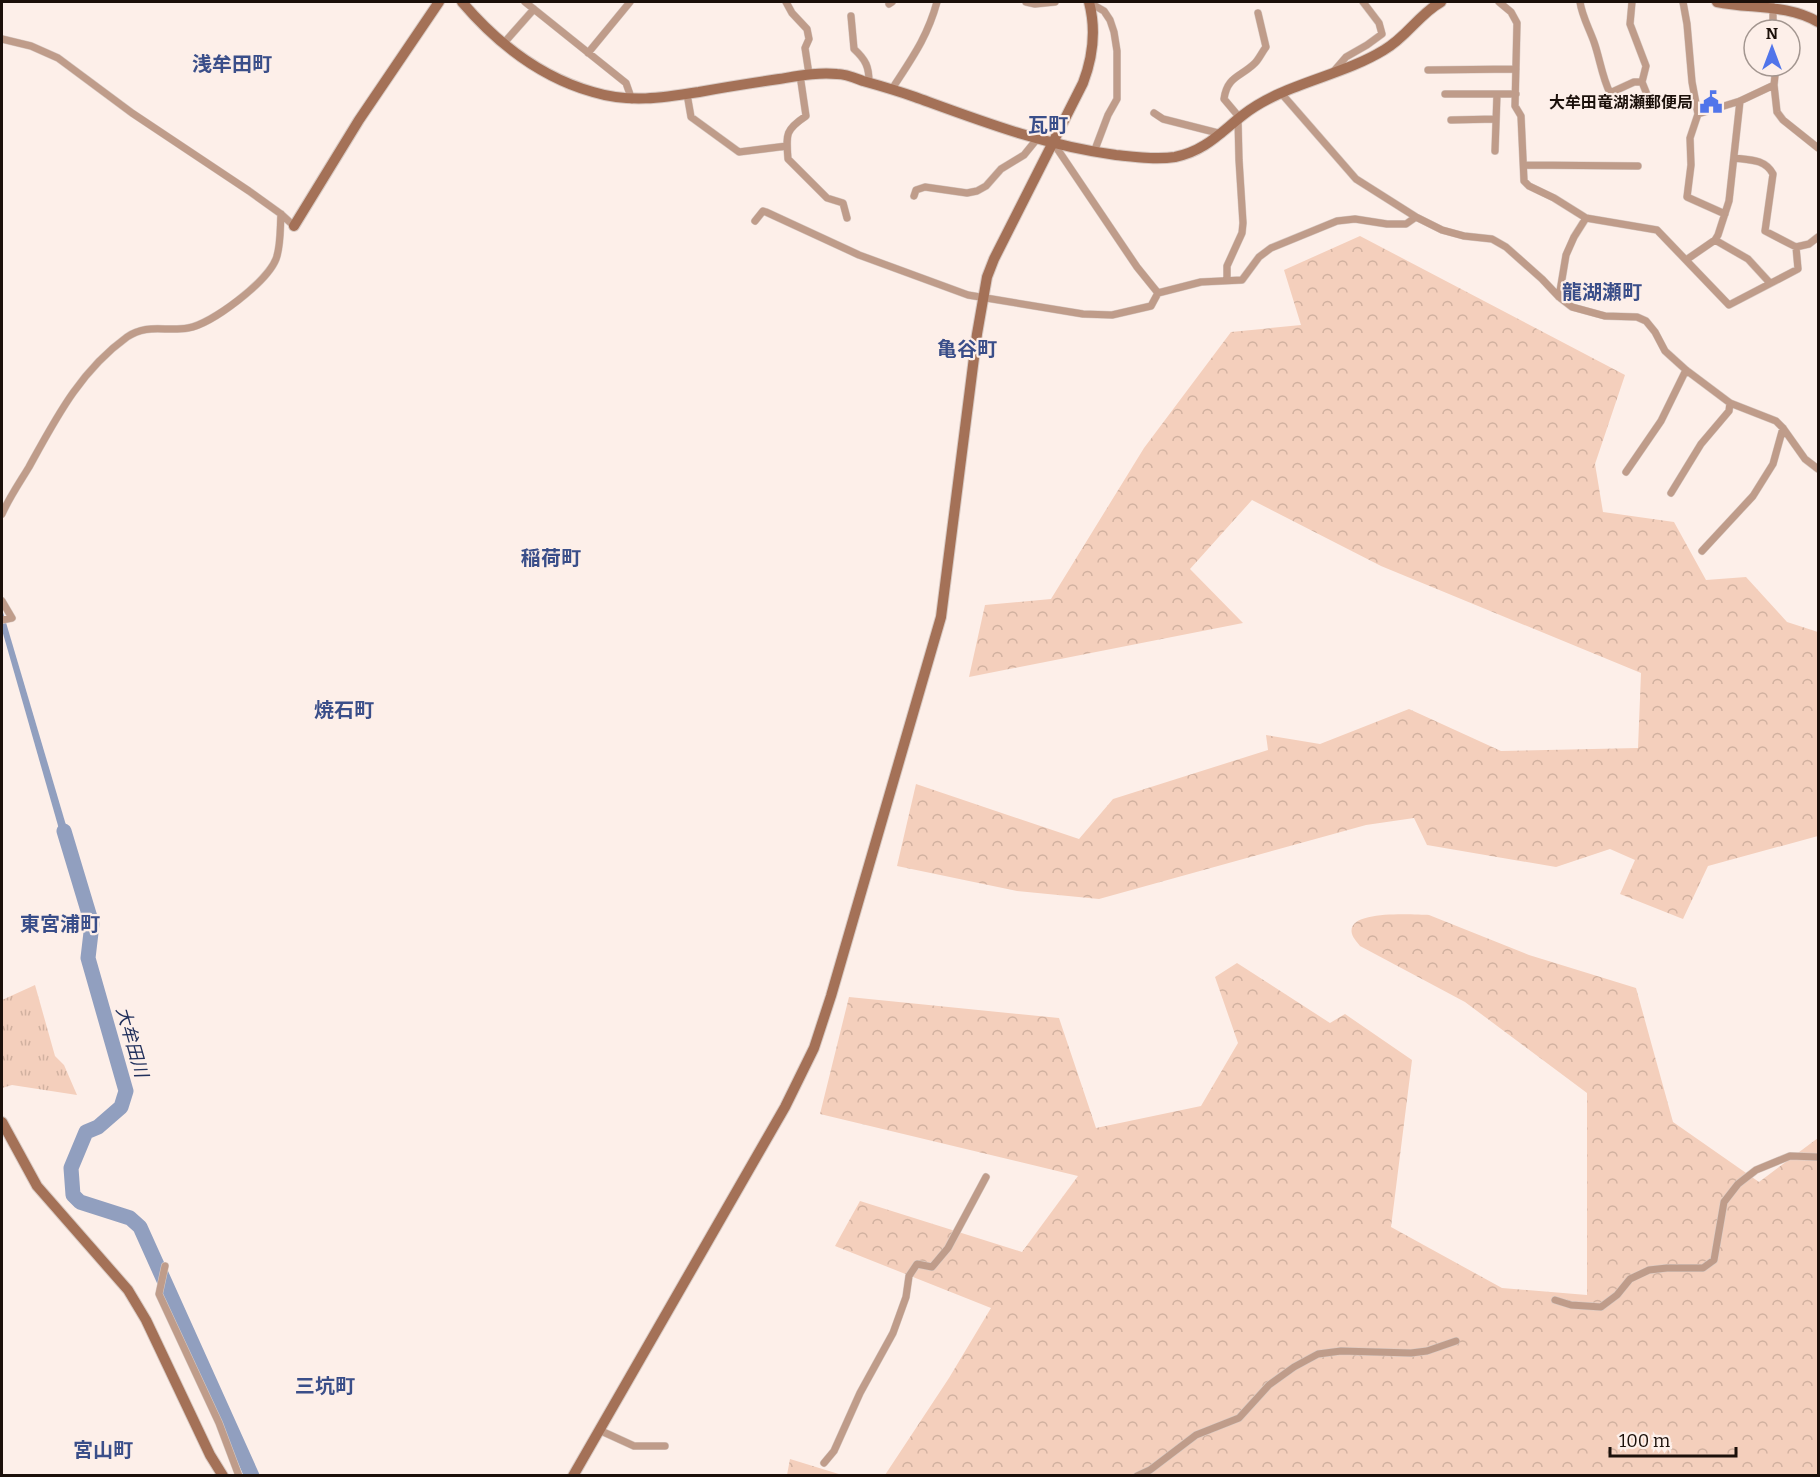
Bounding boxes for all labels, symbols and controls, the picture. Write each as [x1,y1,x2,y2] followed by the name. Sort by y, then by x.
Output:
[1742,18,1802,78] north arrow
[1766,24,1778,43] text: N
[192,52,272,76] district label: 浅牟田町
[1698,89,1724,115] public building icon: 大牟田竜湖瀬郵便局
[1549,93,1693,112] place label: 大牟田竜湖瀬郵便局
[1028,113,1068,137] district label: 瓦町
[1562,280,1642,304] district label: 龍湖瀬町
[937,337,997,361] district label: 亀谷町
[521,546,581,570] district label: 稲荷町
[314,698,374,722] district label: 焼石町
[20,912,100,936] district label: 東宮浦町
[112,1004,153,1082] water label: 大牟田川
[295,1374,355,1398] district label: 三坑町
[1610,1420,1736,1458] scale bar
[1619,1430,1670,1452] text: 100 m
[73,1438,133,1462] district label: 宮山町

